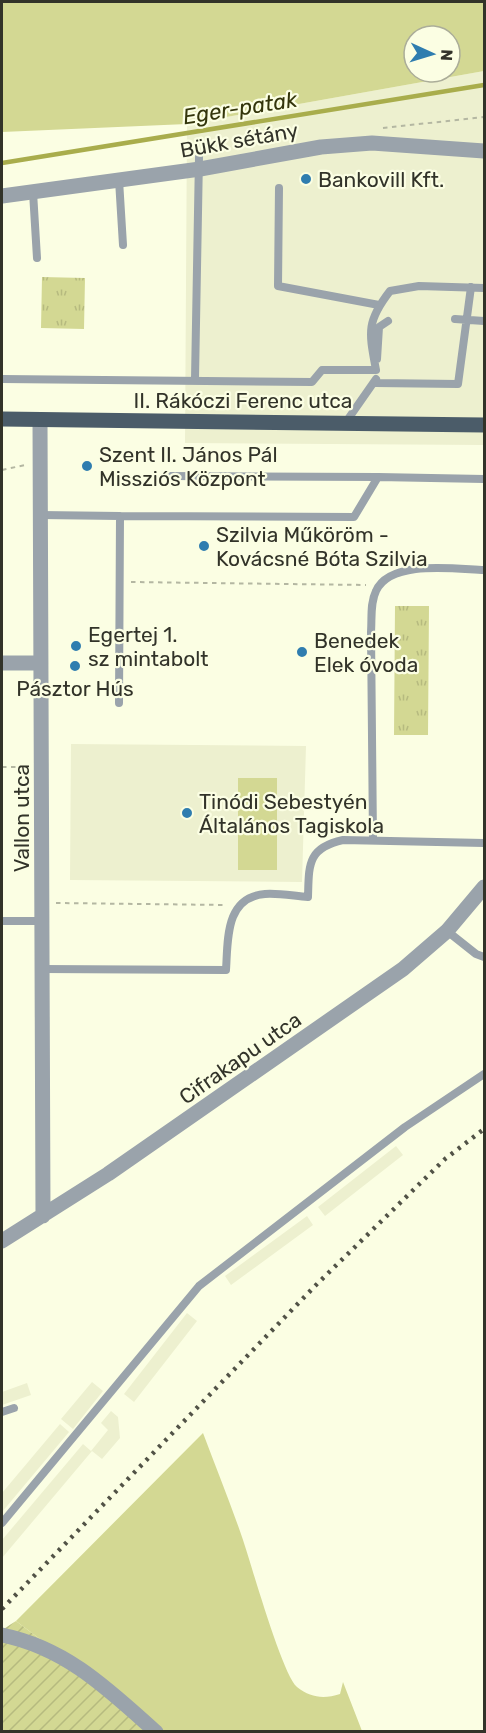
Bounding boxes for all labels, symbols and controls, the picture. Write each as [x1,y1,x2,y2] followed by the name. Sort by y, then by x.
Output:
[402,24,462,84] north arrow
[437,49,456,61] text: N
[181,86,300,130] water label: Eger-patak
[178,117,300,163] street label: Bükk sétány
[318,167,444,192] place label: Bankovill Kft.
[299,172,313,186] marker: Bankovill Kft.
[134,388,352,413] street label: II. Rákóczi Ferenc utca
[99,442,277,491] place label: Szent II. János Pál Missziós Központ
[80,459,94,473] marker: Szent II. János Pál Missziós Központ
[216,522,428,571] place label: Szilvia Műköröm - Kovácsné Bóta Szilvia
[197,539,211,553] marker: Szilvia Műköröm - Kovácsné Bóta Szilvia
[88,622,209,671] place label: Egertej 1. sz mintabolt
[314,628,418,677] place label: Benedek Elek óvoda
[69,639,83,653] marker: Egertej 1. sz mintabolt
[295,645,309,659] marker: Benedek Elek óvoda
[68,659,82,673] marker: Pásztor Hús
[16,676,134,701] place label: Pásztor Hús
[9,764,34,872] street label: Vallon utca
[199,789,384,838] place label: Tinódi Sebestyén Általános Tagiskola
[180,806,194,820] marker: Tinódi Sebestyén Általános Tagiskola
[174,1007,306,1109] street label: Cifrakapu utca

